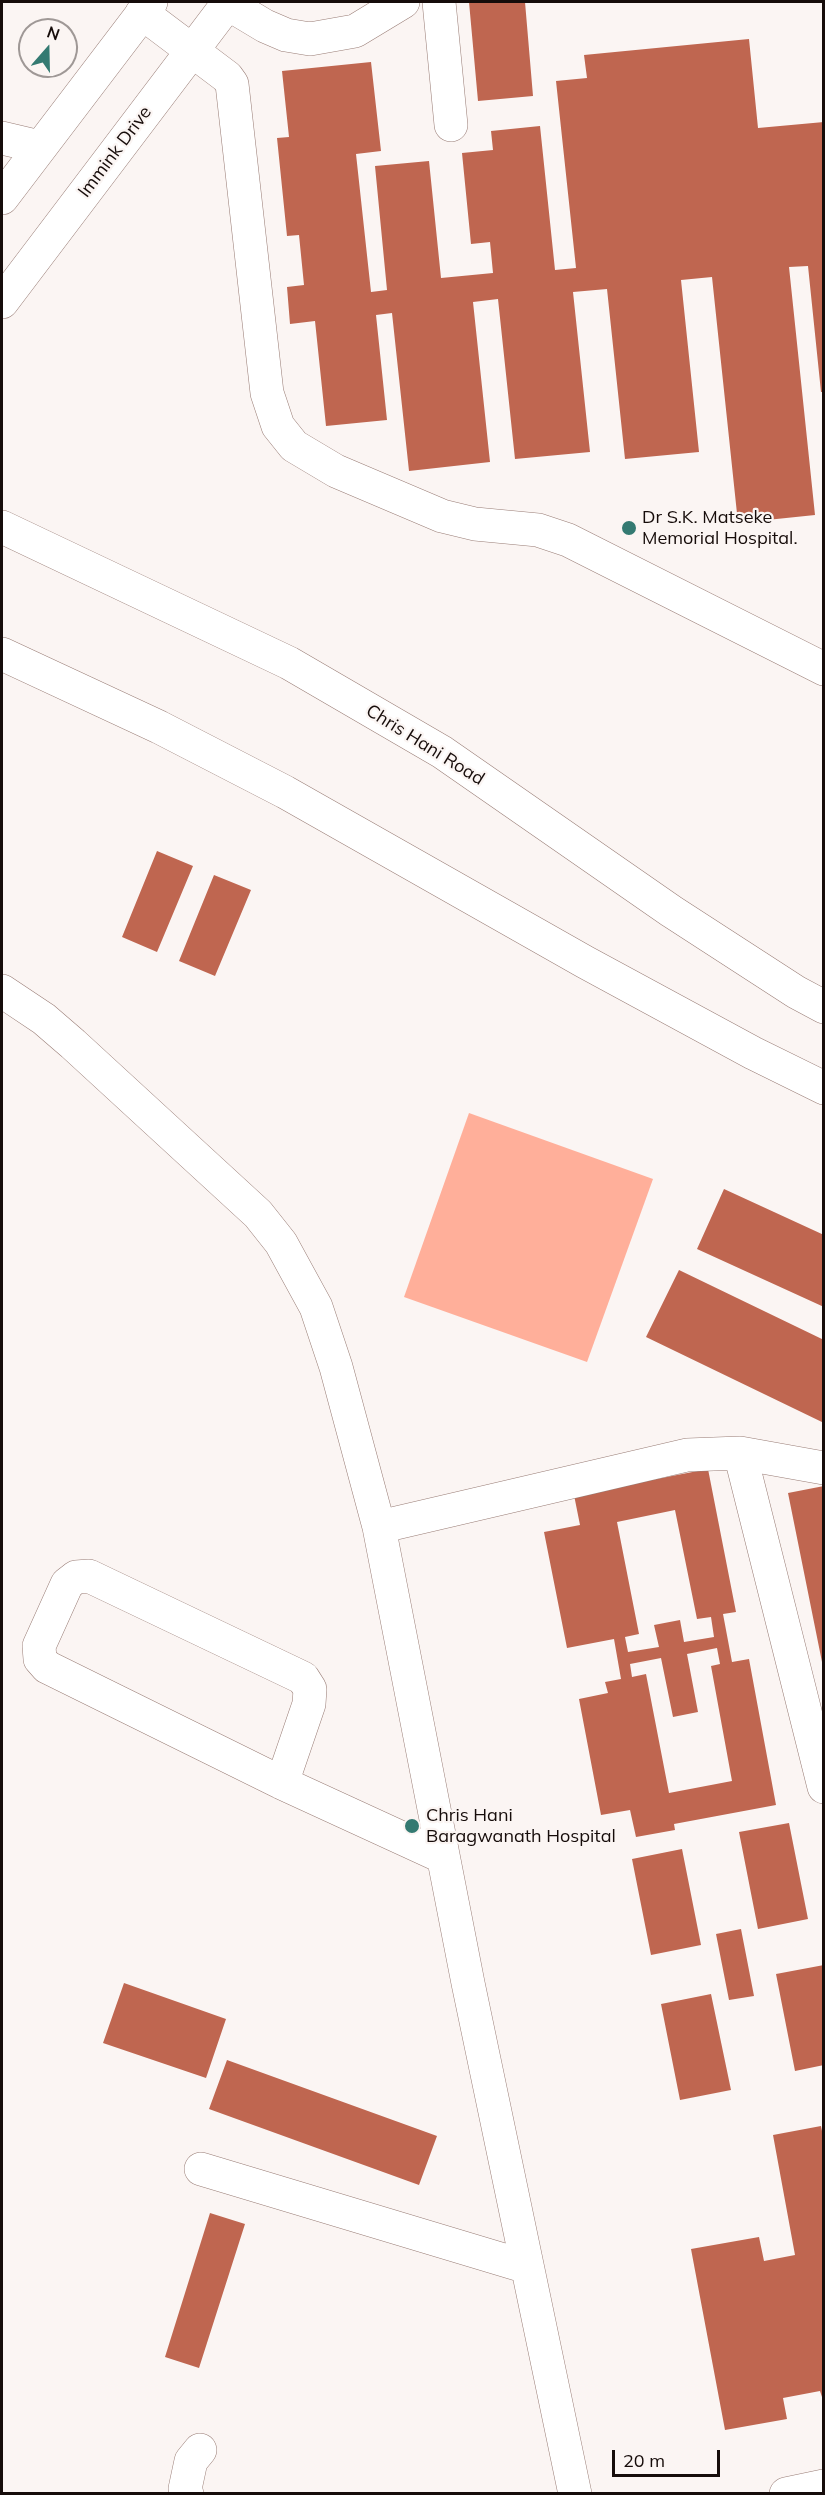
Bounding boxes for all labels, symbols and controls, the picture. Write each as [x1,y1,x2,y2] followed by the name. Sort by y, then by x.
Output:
[18,18,78,78] north arrow
[44,21,63,44] text: N
[74,102,156,202] street label: Immink Drive
[642,507,797,550] place label: Dr S.K. Matseke Memorial Hospital.
[620,519,638,537] marker: Dr S.K. Matseke Memorial Hospital.
[362,700,488,790] street label: Chris Hani Road
[426,1805,616,1848] place label: Chris Hani Baragwanath Hospital
[403,1817,421,1835] marker: Chris Hani Baragwanath Hospital
[615,2438,723,2476] scale bar
[623,2449,665,2472] text: 20 m

